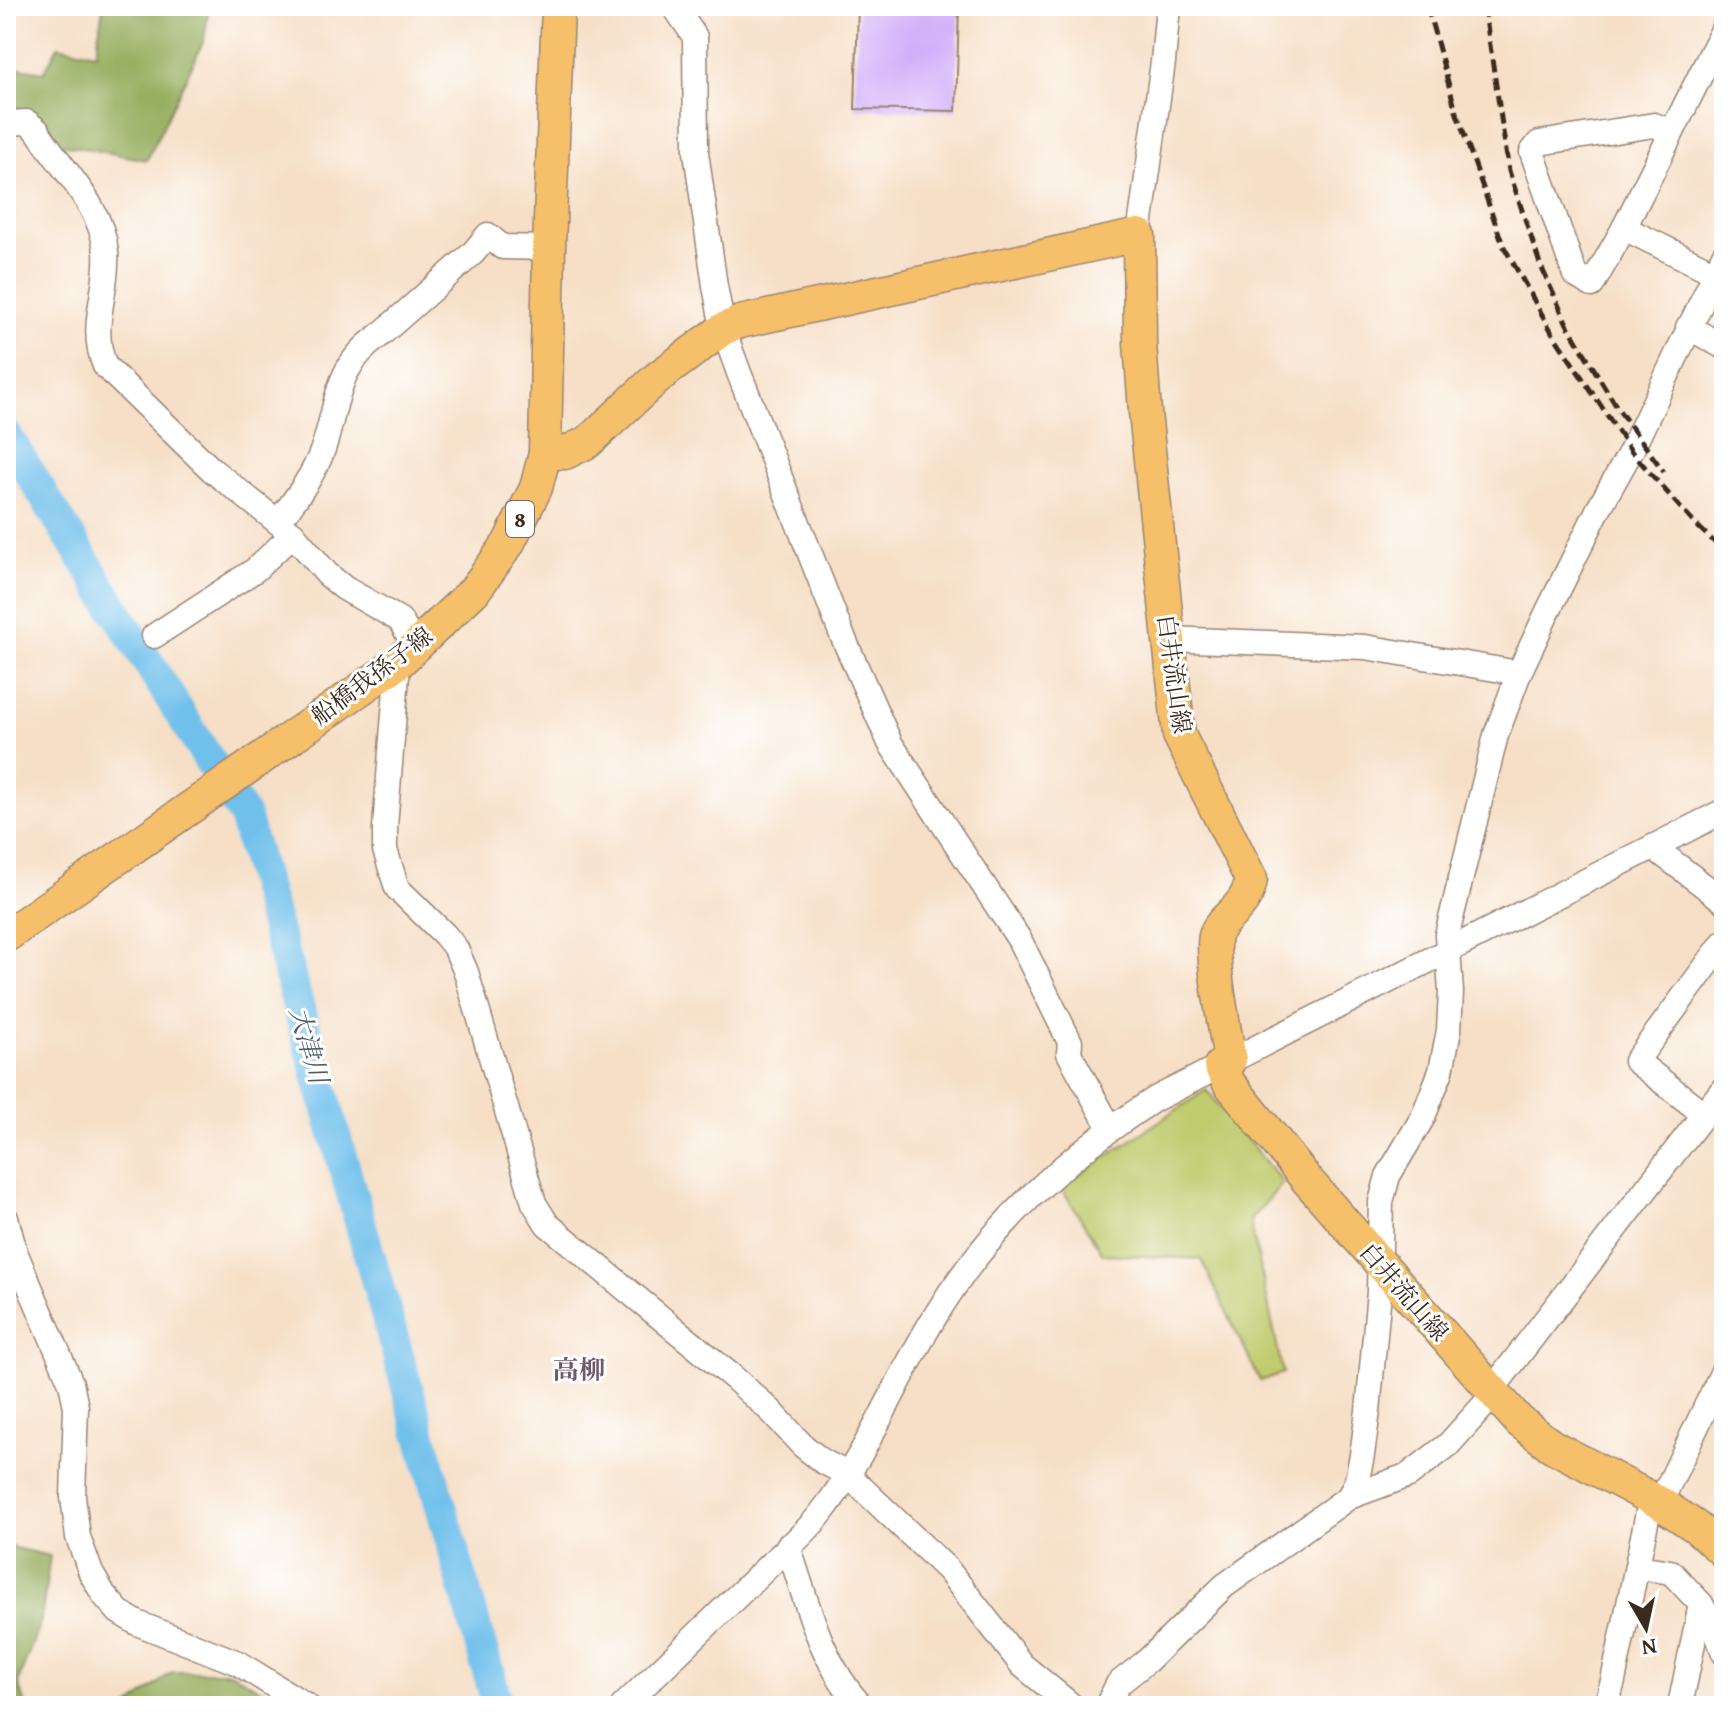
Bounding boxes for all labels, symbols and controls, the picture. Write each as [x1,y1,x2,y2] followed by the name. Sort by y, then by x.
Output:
[506,501,534,537] road number: 8
[1149,612,1200,736] street label: 白井流山線
[304,618,440,733] street label: 船橋我孫子線
[280,1002,340,1091] water label: 大津川
[1352,1235,1457,1348] street label: 白井流山線
[553,1350,605,1389] district label: 高柳
[1606,1588,1686,1668] north arrow
[1639,1631,1659,1665] text: N

